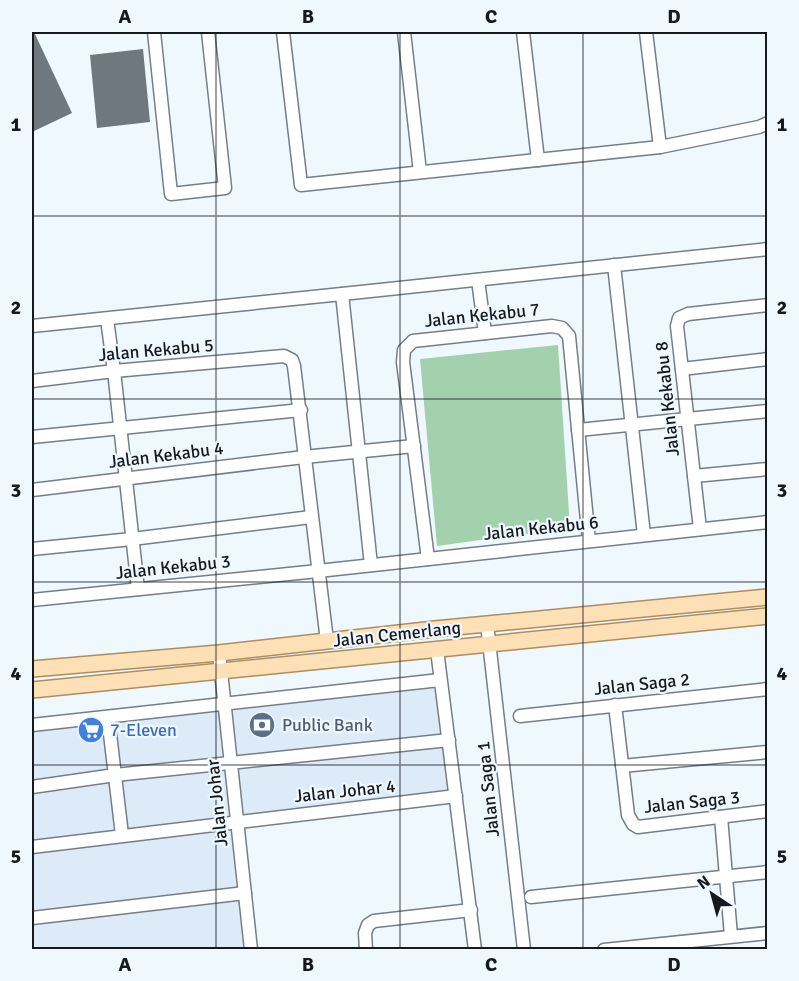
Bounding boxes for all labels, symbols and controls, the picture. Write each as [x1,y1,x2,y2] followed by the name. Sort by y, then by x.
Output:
[119,4,132,29] text: A
[302,4,314,29] text: B
[485,4,497,29] text: C
[667,4,681,29] text: D
[11,112,22,137] text: 1
[777,112,788,137] text: 1
[11,295,21,320] text: 2
[777,295,787,320] text: 2
[423,298,541,332] street label: Jalan Kekabu 7
[97,334,215,366] street label: Jalan Kekabu 5
[650,340,684,458] street label: Jalan Kekabu 8
[107,437,225,473] street label: Jalan Kekabu 4
[11,478,21,503] text: 3
[777,478,787,503] text: 3
[482,511,600,545] street label: Jalan Kekabu 6
[114,550,232,584] street label: Jalan Kekabu 3
[332,616,462,652] street label: Jalan Cemerlang
[11,661,22,686] text: 4
[777,661,788,686] text: 4
[593,668,691,700] street label: Jalan Saga 2
[247,710,277,740] bank icon: Public Bank
[282,714,373,736] place label: Public Bank
[76,715,106,745] supermarket icon: 7-Eleven
[110,719,177,741] place label: 7-Eleven
[472,740,504,838] street label: Jalan Saga 1
[201,758,233,848] street label: Jalan Johar
[293,775,397,807] street label: Jalan Johar 4
[643,786,741,818] street label: Jalan Saga 3
[11,844,21,869] text: 5
[777,844,787,869] text: 5
[682,864,742,924] north arrow
[693,871,714,894] text: N
[119,952,132,977] text: A
[302,952,314,977] text: B
[485,952,497,977] text: C
[667,952,681,977] text: D

